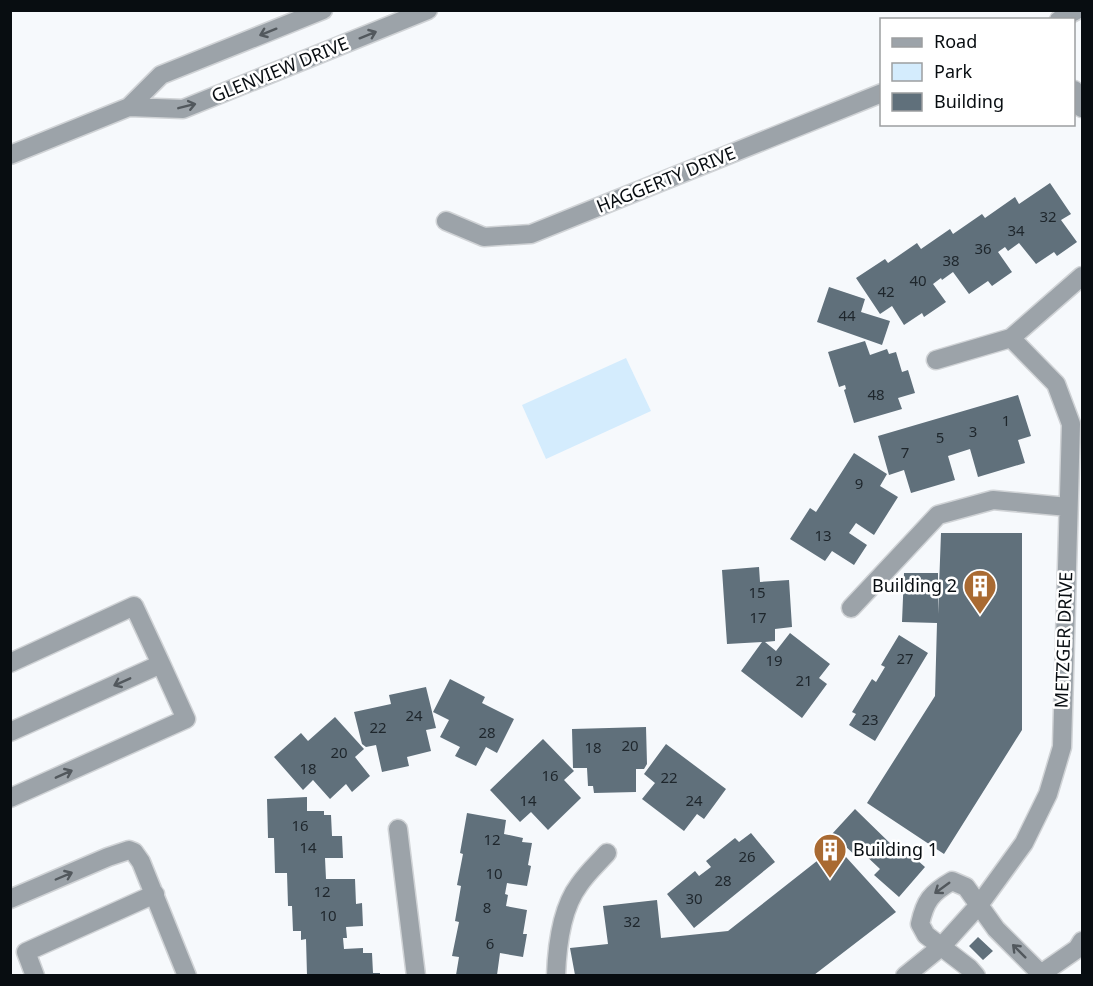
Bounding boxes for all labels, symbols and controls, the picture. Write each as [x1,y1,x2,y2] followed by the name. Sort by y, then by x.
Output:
[880,18,1075,126] legend
[260,27,278,38] one-way arrow
[358,29,376,40] one-way arrow
[934,29,977,53] text: Road
[208,31,352,108] street label: GLENVIEW DRIVE
[934,59,972,83] text: Park
[934,89,1004,113] text: Building
[177,100,196,112] one-way arrow
[593,140,739,218] street label: HAGGERTY DRIVE
[1039,206,1057,226] house number: 32
[1007,220,1025,240] house number: 34
[974,238,992,258] house number: 36
[942,250,960,270] house number: 38
[909,270,927,290] house number: 40
[877,281,895,301] house number: 42
[838,305,856,325] house number: 44
[867,384,885,404] house number: 48
[1002,410,1010,430] house number: 1
[969,421,977,441] house number: 3
[936,427,944,447] house number: 5
[901,442,909,462] house number: 7
[855,473,863,493] house number: 9
[814,525,832,545] house number: 13
[962,568,998,615] building icon: Building 2
[1049,571,1077,709] street label: METZGER DRIVE
[872,573,957,597] place label: Building 2
[748,582,766,602] house number: 15
[749,607,767,627] house number: 17
[896,648,914,668] house number: 27
[765,650,783,670] house number: 19
[795,670,813,690] house number: 21
[114,677,132,688] one-way arrow
[405,705,423,725] house number: 24
[861,709,879,729] house number: 23
[369,717,387,737] house number: 22
[478,722,496,742] house number: 28
[621,735,639,755] house number: 20
[584,737,602,757] house number: 18
[330,742,348,762] house number: 20
[299,758,317,778] house number: 18
[541,765,559,785] house number: 16
[660,767,678,787] house number: 22
[54,768,72,779] one-way arrow
[519,790,537,810] house number: 14
[685,790,703,810] house number: 24
[291,815,309,835] house number: 16
[483,829,501,849] house number: 12
[812,832,848,879] building icon: Building 1
[299,837,317,857] house number: 14
[853,837,938,861] place label: Building 1
[738,846,756,866] house number: 26
[485,863,503,883] house number: 10
[55,870,73,881] one-way arrow
[714,870,732,890] house number: 28
[313,881,331,901] house number: 12
[934,882,950,895] one-way arrow
[685,888,703,908] house number: 30
[483,897,491,917] house number: 8
[319,905,337,925] house number: 10
[623,911,641,931] house number: 32
[486,933,494,953] house number: 6
[1011,944,1026,959] one-way arrow

